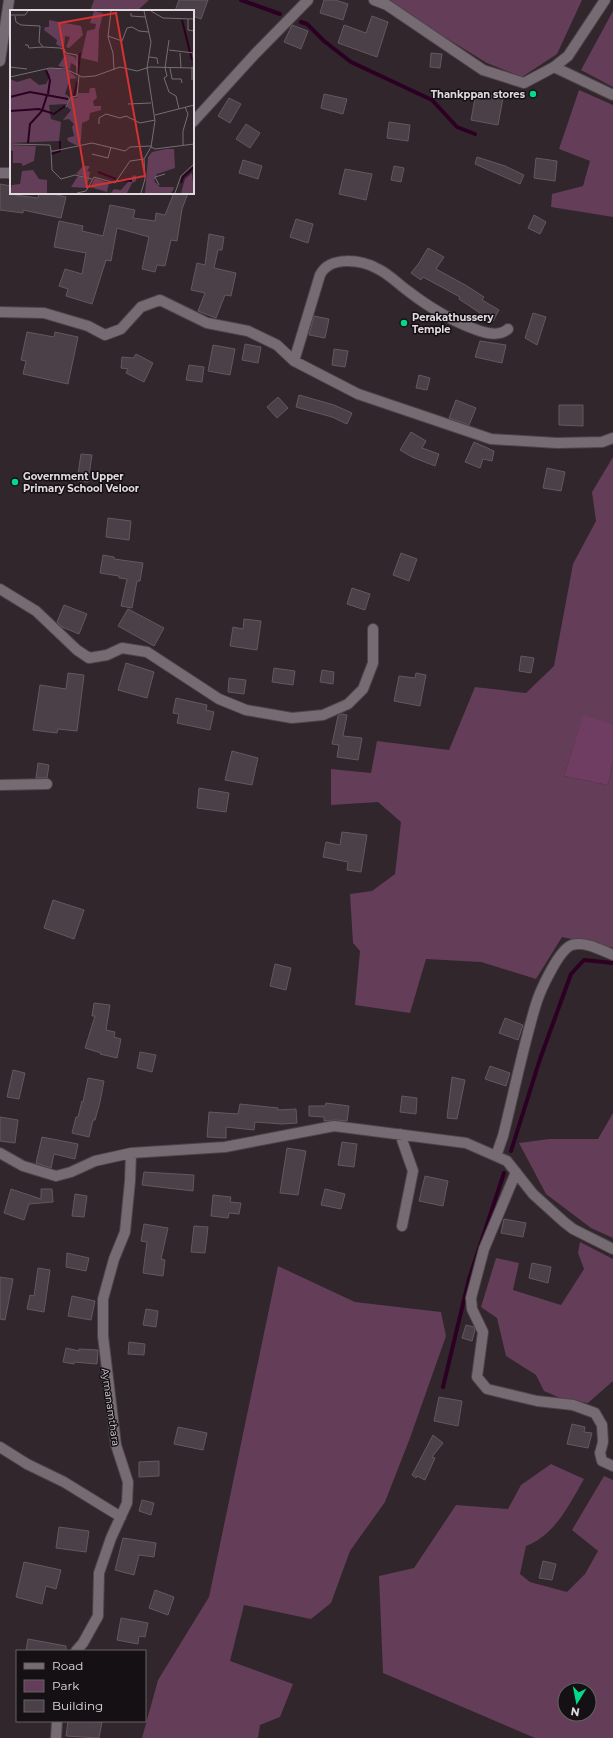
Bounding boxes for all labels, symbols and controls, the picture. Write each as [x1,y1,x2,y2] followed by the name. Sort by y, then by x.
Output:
[10,10,194,194] inset map
[431,88,526,101] place label: Thankppan stores
[528,89,538,99] marker: Thankppan stores
[412,311,495,336] place label: Perakathussery Temple
[399,318,409,328] marker: Perakathussery Temple
[23,470,140,495] place label: Government Upper Primary School Veloor
[10,477,20,487] marker: Government Upper Primary School Veloor
[99,1367,122,1447] street label: Aymanamthara
[16,1650,146,1722] legend
[52,1658,83,1673] text: Road
[52,1678,80,1693] text: Park
[557,1682,597,1722] north arrow
[52,1698,103,1713] text: Building
[570,1704,581,1720] text: N

